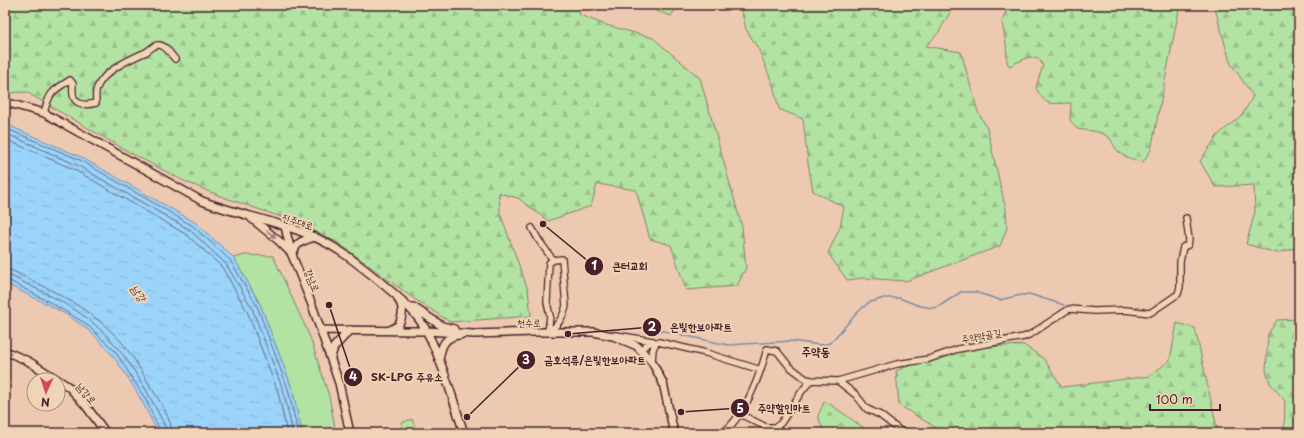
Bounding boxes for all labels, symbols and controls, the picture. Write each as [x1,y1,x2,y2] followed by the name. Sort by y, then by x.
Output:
[280,209,316,233] street label: 진주대로
[265,230,276,238] one-way arrow
[584,254,656,277] callout: 큰터교회
[591,256,597,274] text: 1
[612,257,648,274] text: 큰터교회
[302,266,324,294] street label: 강남로
[127,281,152,306] water label: 남강
[517,314,541,330] street label: 천수로
[642,315,740,338] callout: 은빛한보아파트
[648,317,657,335] text: 2
[670,318,732,335] text: 은빛한보아파트
[960,324,1002,346] street label: 주약약골길
[802,342,830,360] district label: 주약동
[516,348,654,371] callout: 금호석류/은빛한보아파트
[522,350,530,368] text: 3
[544,351,646,368] text: 금호석류/은빛한보아파트
[343,366,451,389] callout: SK-LPG 주유소
[349,367,357,385] text: 4
[371,368,443,385] text: SK-LPG 주유소
[26,372,66,412] north arrow
[73,379,101,407] street label: 남강로
[1150,386,1220,412] scale bar
[1156,390,1193,408] text: 100 m
[40,394,50,411] text: N
[730,397,819,420] callout: 주약할인마트
[736,399,744,417] text: 5
[757,399,811,416] text: 주약할인마트

